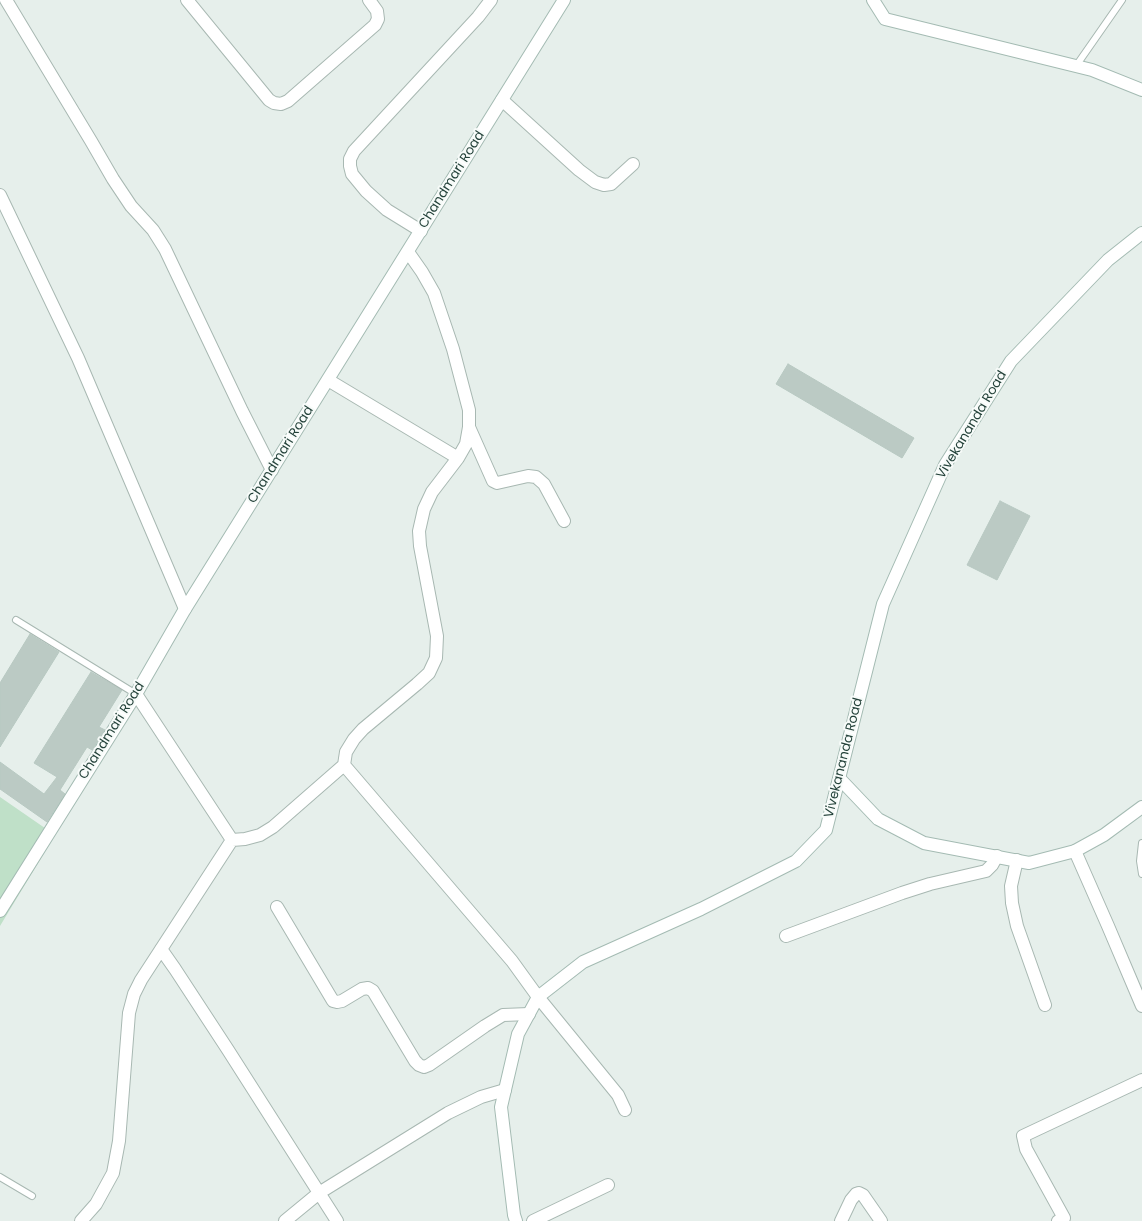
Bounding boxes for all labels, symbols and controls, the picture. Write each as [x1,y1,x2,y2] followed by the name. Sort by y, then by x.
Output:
[416,128,488,232] street label: Chandmari Road
[934,368,1010,482] street label: Vivekananda Road
[245,403,317,507] street label: Chandmari Road
[76,679,148,783] street label: Chandmari Road
[822,696,866,820] street label: Vivekananda Road

